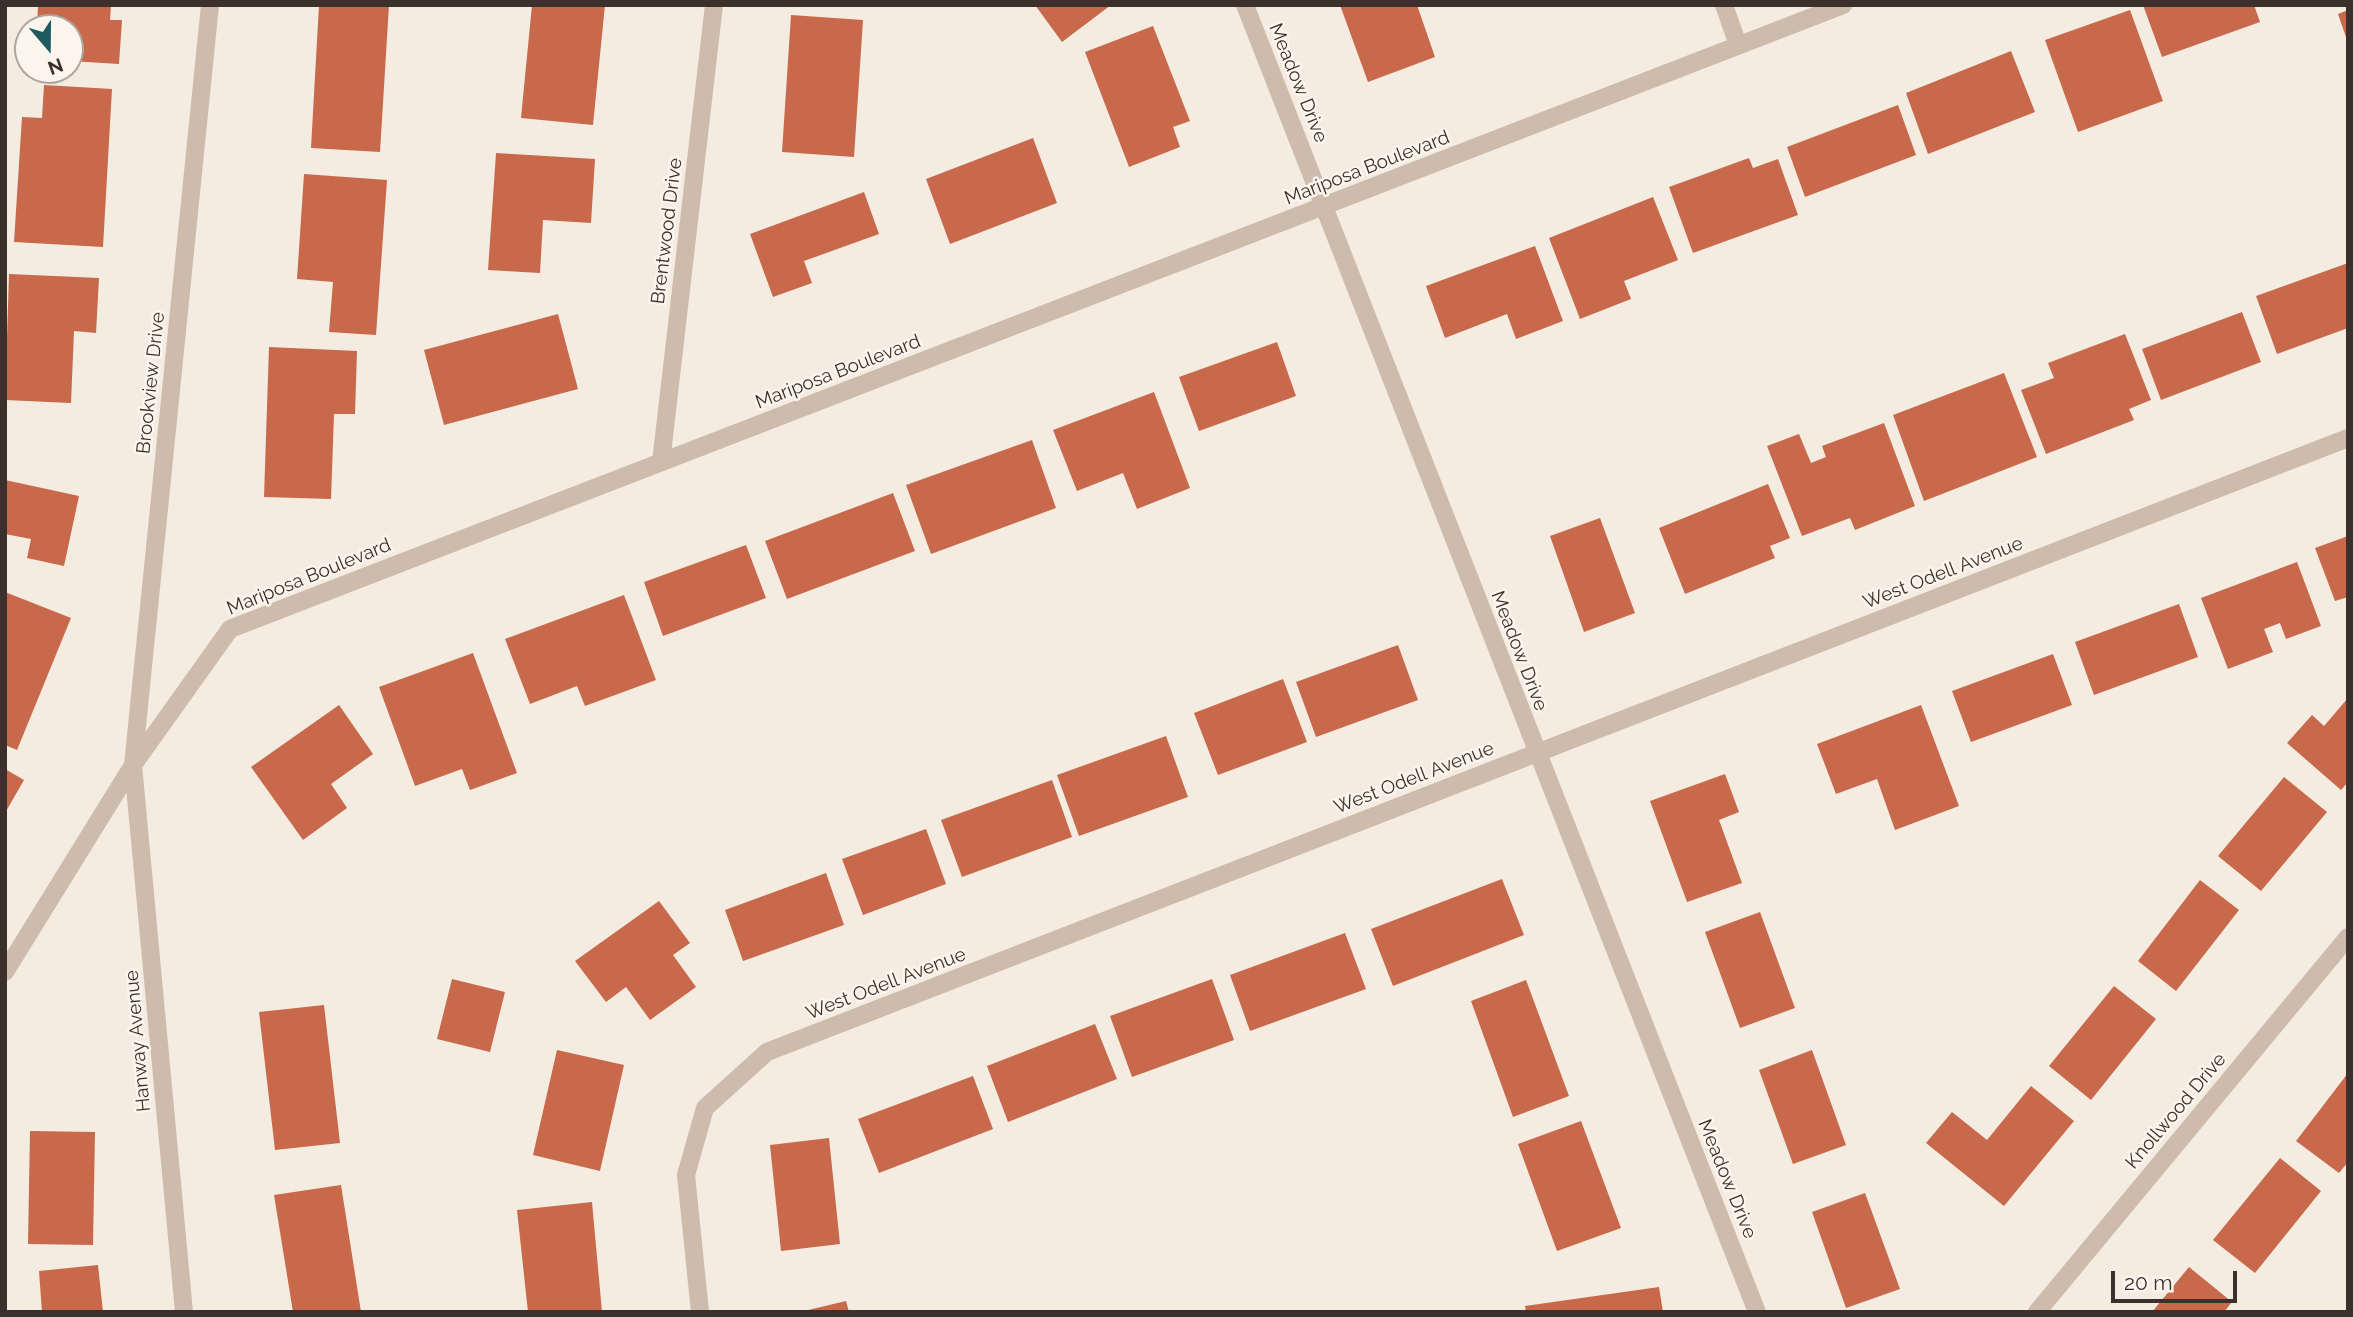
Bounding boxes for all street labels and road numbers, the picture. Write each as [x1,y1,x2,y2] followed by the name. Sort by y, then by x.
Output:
[1264,20,1332,146] street label: Meadow Drive
[1281,126,1453,210] street label: Mariposa Boulevard
[647,157,687,305] street label: Brentwood Drive
[132,311,170,455] street label: Brookview Drive
[752,330,924,414] street label: Mariposa Boulevard
[1860,532,2026,614] street label: West Odell Avenue
[224,534,394,620] street label: Mariposa Boulevard
[1486,588,1552,714] street label: Meadow Drive
[1331,737,1497,819] street label: West Odell Avenue
[803,943,969,1025] street label: West Odell Avenue
[120,969,156,1113] street label: Hanway Avenue
[2121,1048,2231,1174] street label: Knollwood Drive
[1693,1116,1761,1242] street label: Meadow Drive

